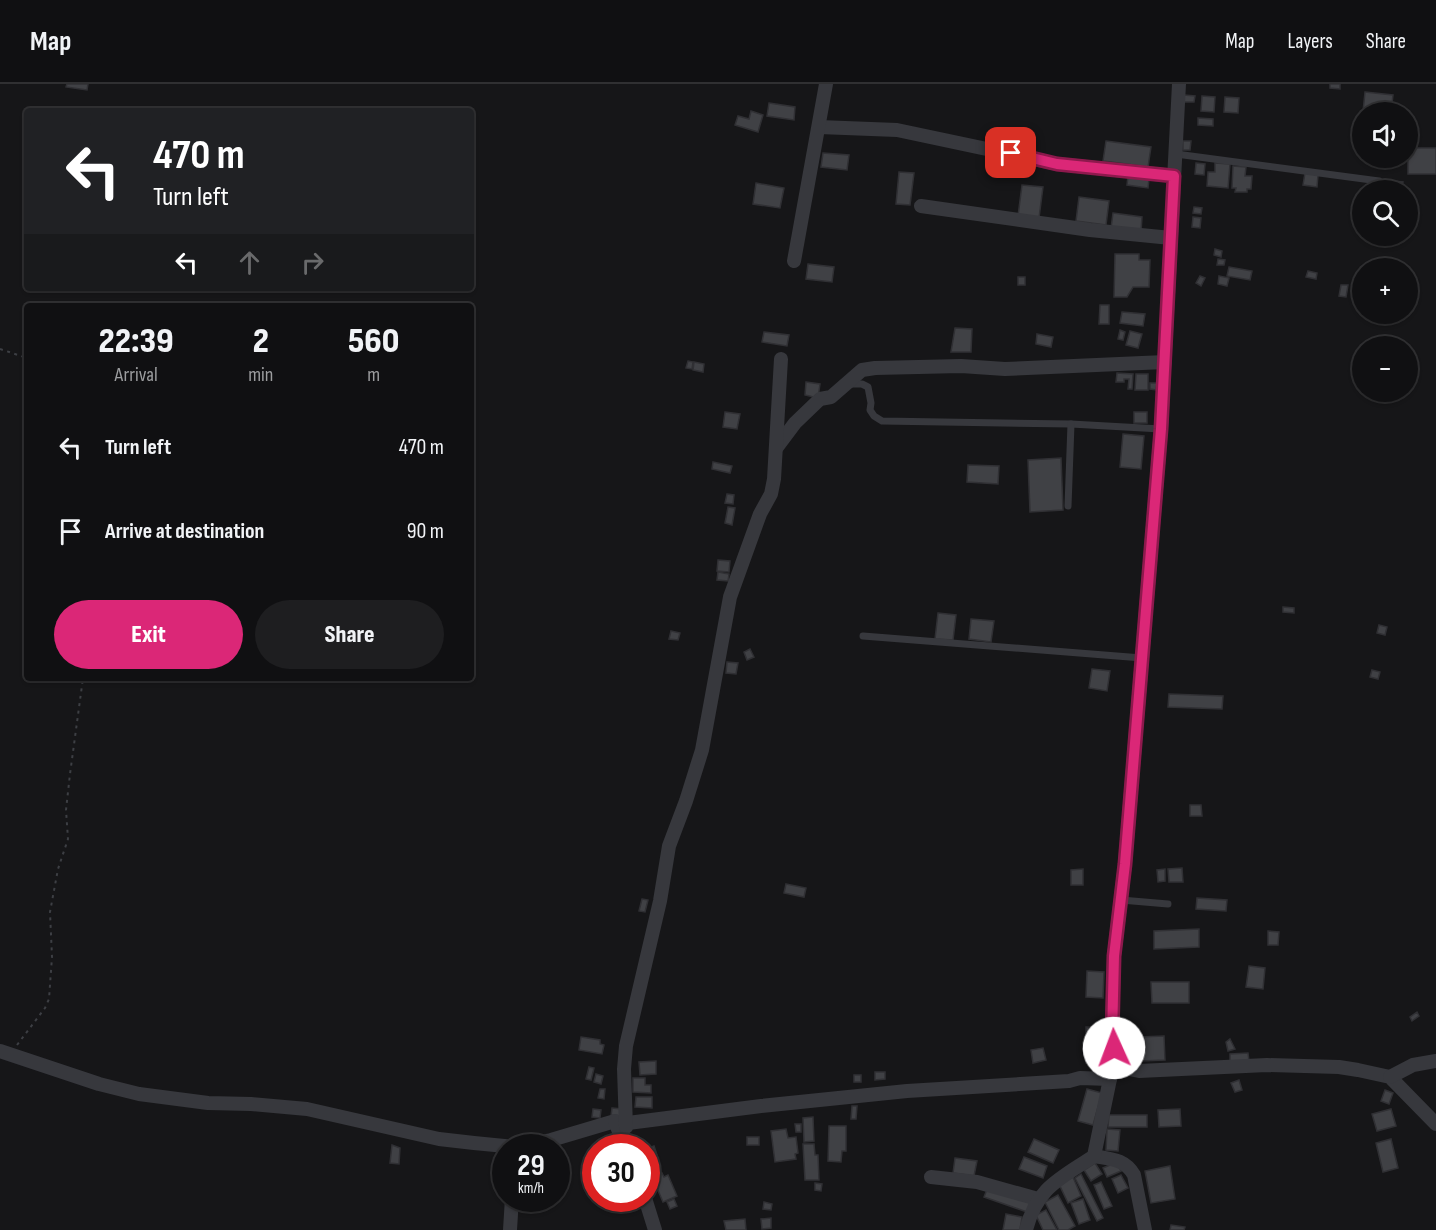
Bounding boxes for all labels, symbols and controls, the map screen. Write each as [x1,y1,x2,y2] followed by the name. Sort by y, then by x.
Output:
[30,25,71,58] text: Map
[1225,29,1254,54] text: Map
[1287,29,1333,54] text: Layers
[1366,29,1406,54] text: Share
[1352,102,1418,402] map controls
[1352,102,1418,168] button: sound
[985,127,1036,178] pin
[153,130,245,181] text: 470 m
[54,132,132,210] icon: left
[994,136,1027,169] icon: arrive
[1352,180,1418,246] button: search
[153,181,229,213] text: Turn left
[170,246,203,279] icon: left
[233,246,266,279] icon: ahead
[296,246,329,279] icon: right
[1352,258,1418,324] button: +
[99,320,174,363] text: 22:39
[253,320,269,363] text: 2
[348,320,399,363] text: 560
[1352,336,1418,402] button: −
[115,363,158,387] text: Arrival
[248,363,273,387] text: min
[367,363,380,387] text: m
[54,431,87,464] icon: left
[105,434,171,461] text: Turn left
[399,434,444,461] text: 470 m
[54,515,87,548] icon: arrive
[105,518,264,545] text: Arrive at destination
[407,518,444,545] text: 90 m
[54,600,243,669] button: Exit
[255,600,444,669] button: Share
[1082,1016,1146,1080] position arrow
[582,1134,660,1212] speed limit sign: 30
[517,1148,545,1184] text: 29
[518,1179,544,1198] text: km/h

